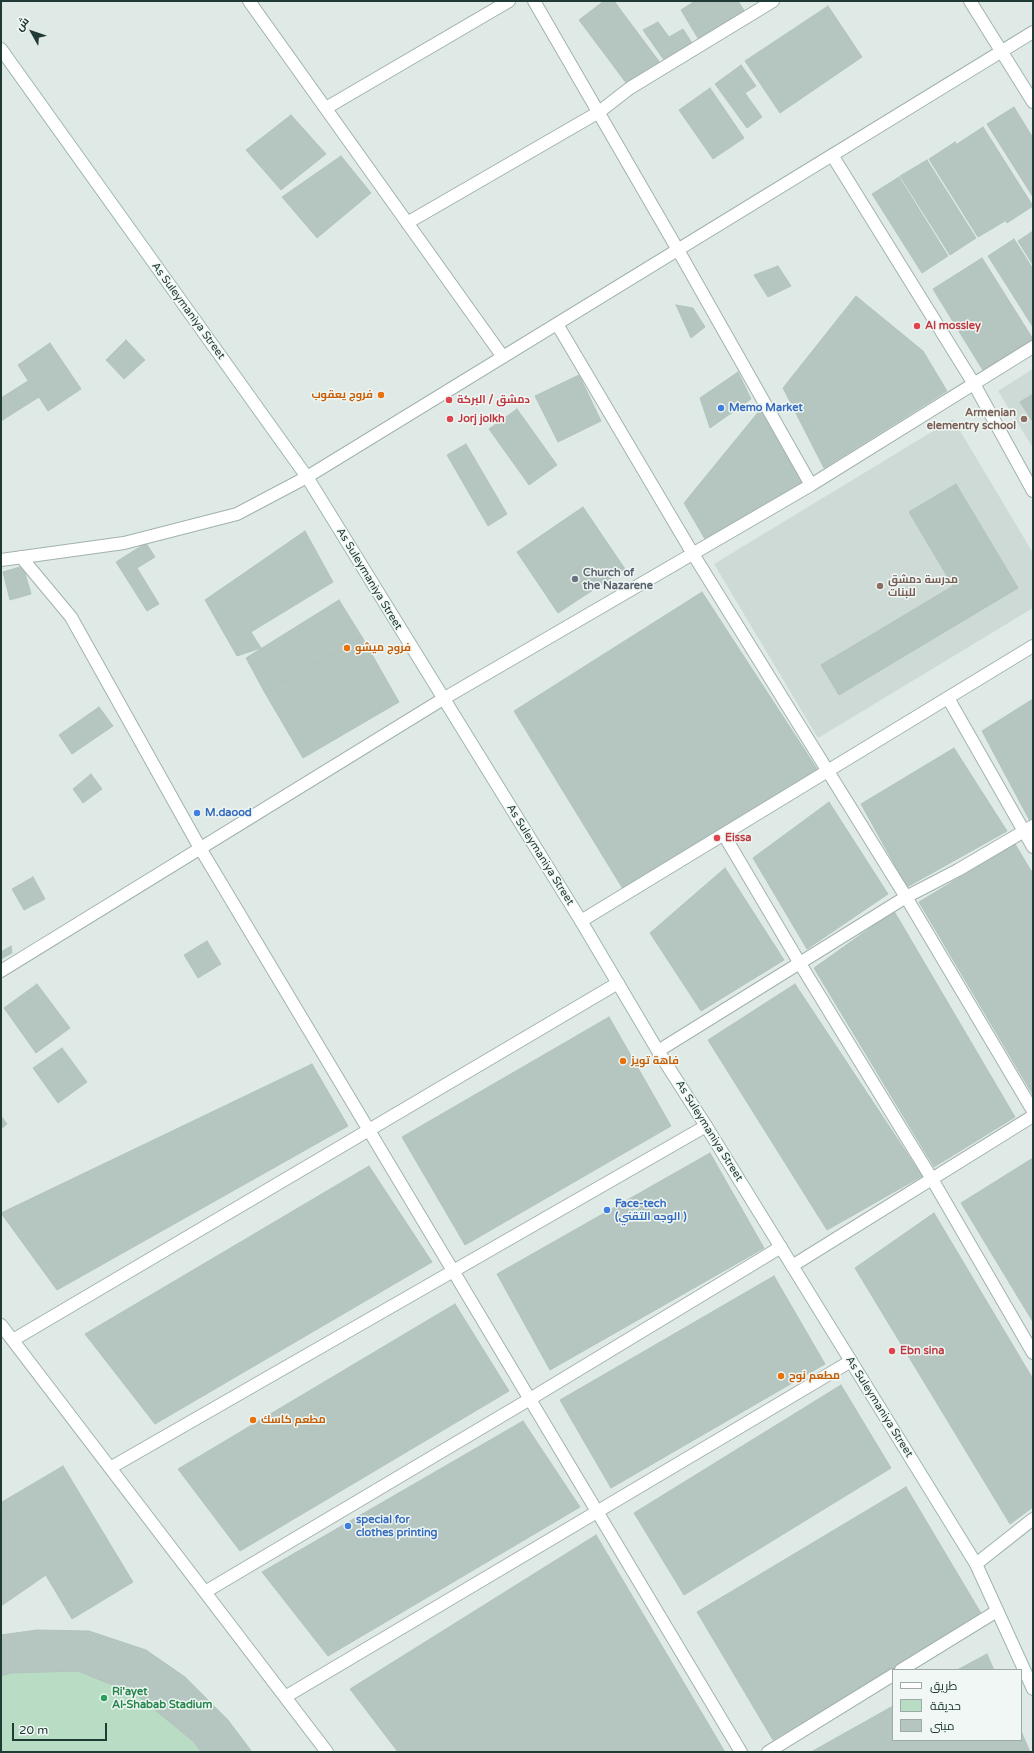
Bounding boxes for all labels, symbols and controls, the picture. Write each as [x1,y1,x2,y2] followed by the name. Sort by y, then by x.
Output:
[12,12,52,52] north arrow
[13,14,32,34] text: ش
[148,260,228,362] street label: As Suleymaniya Street
[925,319,981,333] place label: Al mossley
[912,321,922,331] marker: Al mossley
[311,388,373,402] place label: فروج يعقوب
[376,390,386,400] marker: فروج يعقوب
[457,393,530,407] place label: دمشق / البركة
[444,395,454,405] marker: دمشق / البركة
[729,401,803,415] place label: Memo Market
[716,403,726,413] marker: Memo Market
[927,406,1016,432] place label: Armenian elementry school
[458,412,505,426] place label: Jorj jolkh
[445,414,455,424] marker: Jorj jolkh
[1019,414,1029,424] marker: Armenian elementry school
[333,526,405,632] street label: As Suleymaniya Street
[583,566,653,592] place label: Church of the Nazarene
[888,573,958,599] place label: مدرسة دمشق للبنات
[570,574,580,584] marker: Church of the Nazarene
[875,581,885,591] marker: مدرسة دمشق للبنات
[355,641,411,655] place label: فروج ميشو
[342,643,352,653] marker: فروج ميشو
[504,802,576,908] street label: As Suleymaniya Street
[205,806,252,820] place label: M.daood
[192,808,202,818] marker: M.daood
[725,831,751,845] place label: Eissa
[712,833,722,843] marker: Eissa
[631,1054,679,1068] place label: فاهة تويز
[618,1056,628,1066] marker: فاهة تويز
[673,1078,745,1184] street label: As Suleymaniya Street
[615,1197,687,1223] place label: Face-tech (الوجه التقني )
[602,1205,612,1215] marker: Face-tech (الوجه التقني )
[900,1344,944,1358] place label: Ebn sina
[887,1346,897,1356] marker: Ebn sina
[843,1354,915,1460] street label: As Suleymaniya Street
[789,1369,840,1383] place label: مطعم نوح
[776,1371,786,1381] marker: مطعم نوح
[261,1413,326,1427] place label: مطعم كاسك
[248,1415,258,1425] marker: مطعم كاسك
[356,1513,438,1539] place label: special for clothes printing
[343,1521,353,1531] marker: special for clothes printing
[892,1669,1022,1741] legend
[930,1679,957,1693] text: طريق
[112,1685,212,1711] place label: Ri'ayet Al-Shabab Stadium
[99,1693,109,1703] marker: Ri'ayet Al-Shabab Stadium
[930,1699,961,1713] text: حديقة
[14,1715,109,1741] scale bar
[930,1719,955,1733] text: مبنى
[19,1723,48,1737] text: 20 m

